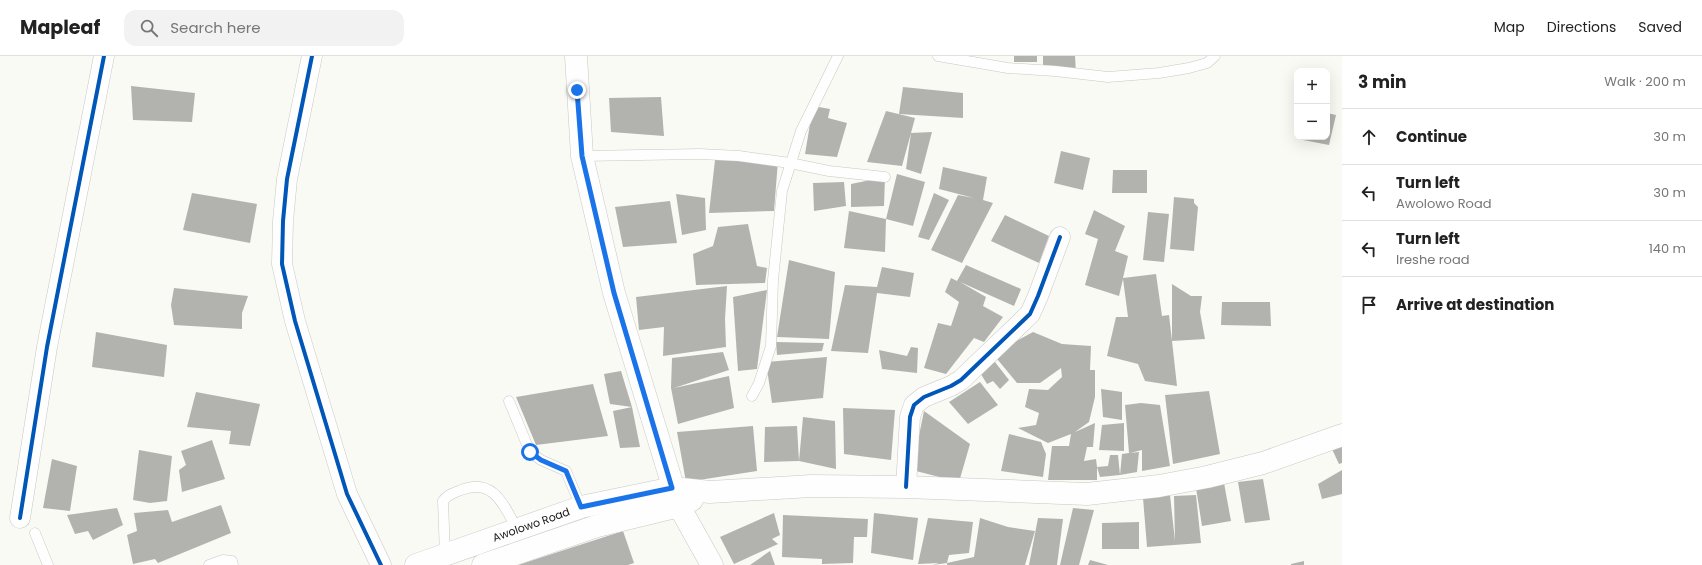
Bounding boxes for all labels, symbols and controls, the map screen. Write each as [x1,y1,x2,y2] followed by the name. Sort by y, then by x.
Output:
[124,10,404,46] search box
[20,14,100,41] text: Mapleaf
[138,17,160,39] icon: search
[170,17,261,38] text: Search here
[1494,17,1525,37] text: Map
[1547,17,1616,37] text: Directions
[1638,17,1682,37] text: Saved
[1294,68,1330,140] map controls
[1294,68,1330,104] button: +
[1358,70,1406,94] text: 3 min
[1604,72,1686,91] text: Walk · 200 m
[568,81,586,99] route end
[1294,104,1330,140] button: −
[1358,126,1380,148] icon: ahead
[1396,126,1467,147] text: Continue
[1653,127,1686,146] text: 30 m
[1396,172,1460,193] text: Turn left
[1358,182,1380,204] icon: left
[1653,183,1686,202] text: 30 m
[1396,194,1492,213] text: Awolowo Road
[1396,228,1460,249] text: Turn left
[1358,238,1380,260] icon: left
[1649,239,1686,258] text: 140 m
[1396,250,1470,269] text: Ireshe road
[1358,294,1380,316] icon: arrive
[1396,294,1554,315] text: Arrive at destination
[521,443,539,461] route start
[490,504,572,546] street label: Awolowo Road

